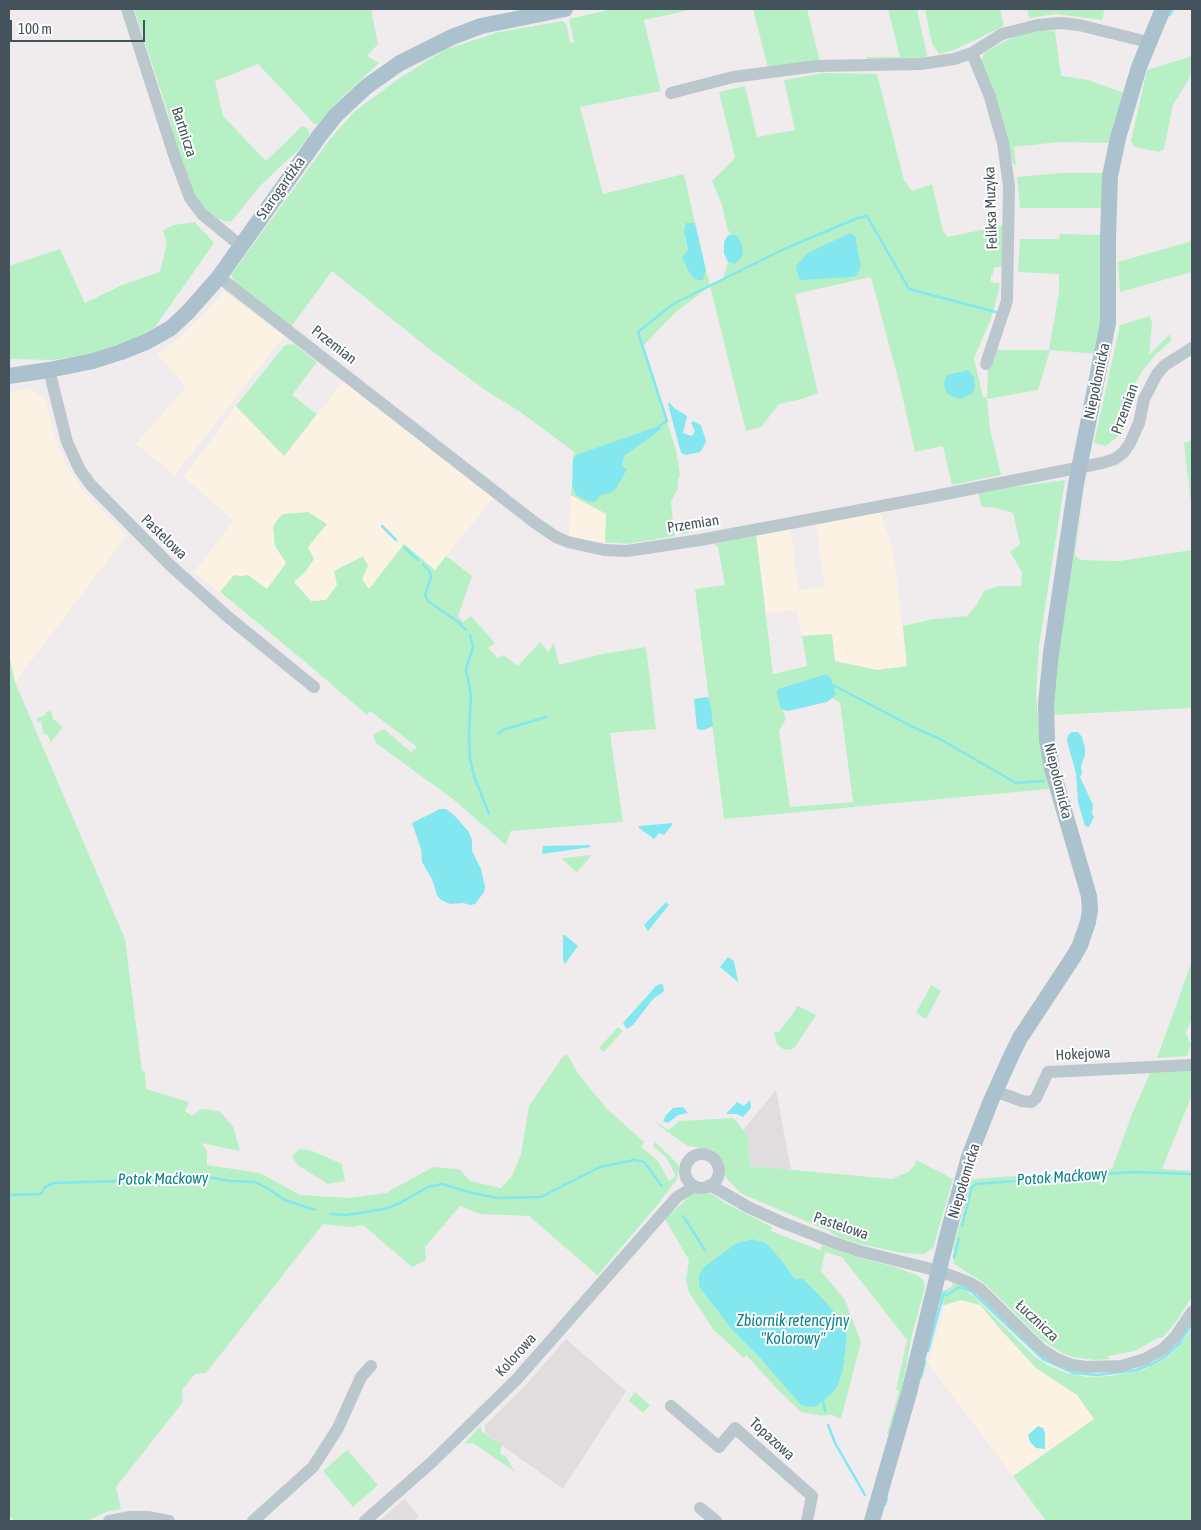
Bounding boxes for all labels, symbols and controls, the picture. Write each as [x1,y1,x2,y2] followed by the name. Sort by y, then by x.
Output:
[12,10,148,42] scale bar
[18,20,52,37] text: 100 m
[168,105,200,159] street label: Bartnicza
[253,153,309,223] street label: Starogardzka
[981,166,1001,250] street label: Feliksa Muzyka
[308,322,360,368] street label: Przemian
[1080,341,1114,421] street label: Niepołomicka
[1108,381,1142,437] street label: Przemian
[137,511,191,563] street label: Pastelowa
[666,511,720,537] street label: Przemian
[1040,741,1076,821] street label: Niepołomicka
[1055,1044,1111,1064] street label: Hokejowa
[944,1141,984,1221] street label: Niepołomicka
[1016,1164,1108,1190] water label: Potok Maćkowy
[117,1169,209,1189] water label: Potok Maćkowy
[811,1208,871,1244] street label: Pastelowa
[1012,1296,1062,1346] street label: Łucznicza
[737,1311,849,1349] water label: Zbiornik retencyjny "Kolorowy"
[492,1330,540,1380] street label: Kolorowa
[746,1414,798,1464] street label: Topazowa

